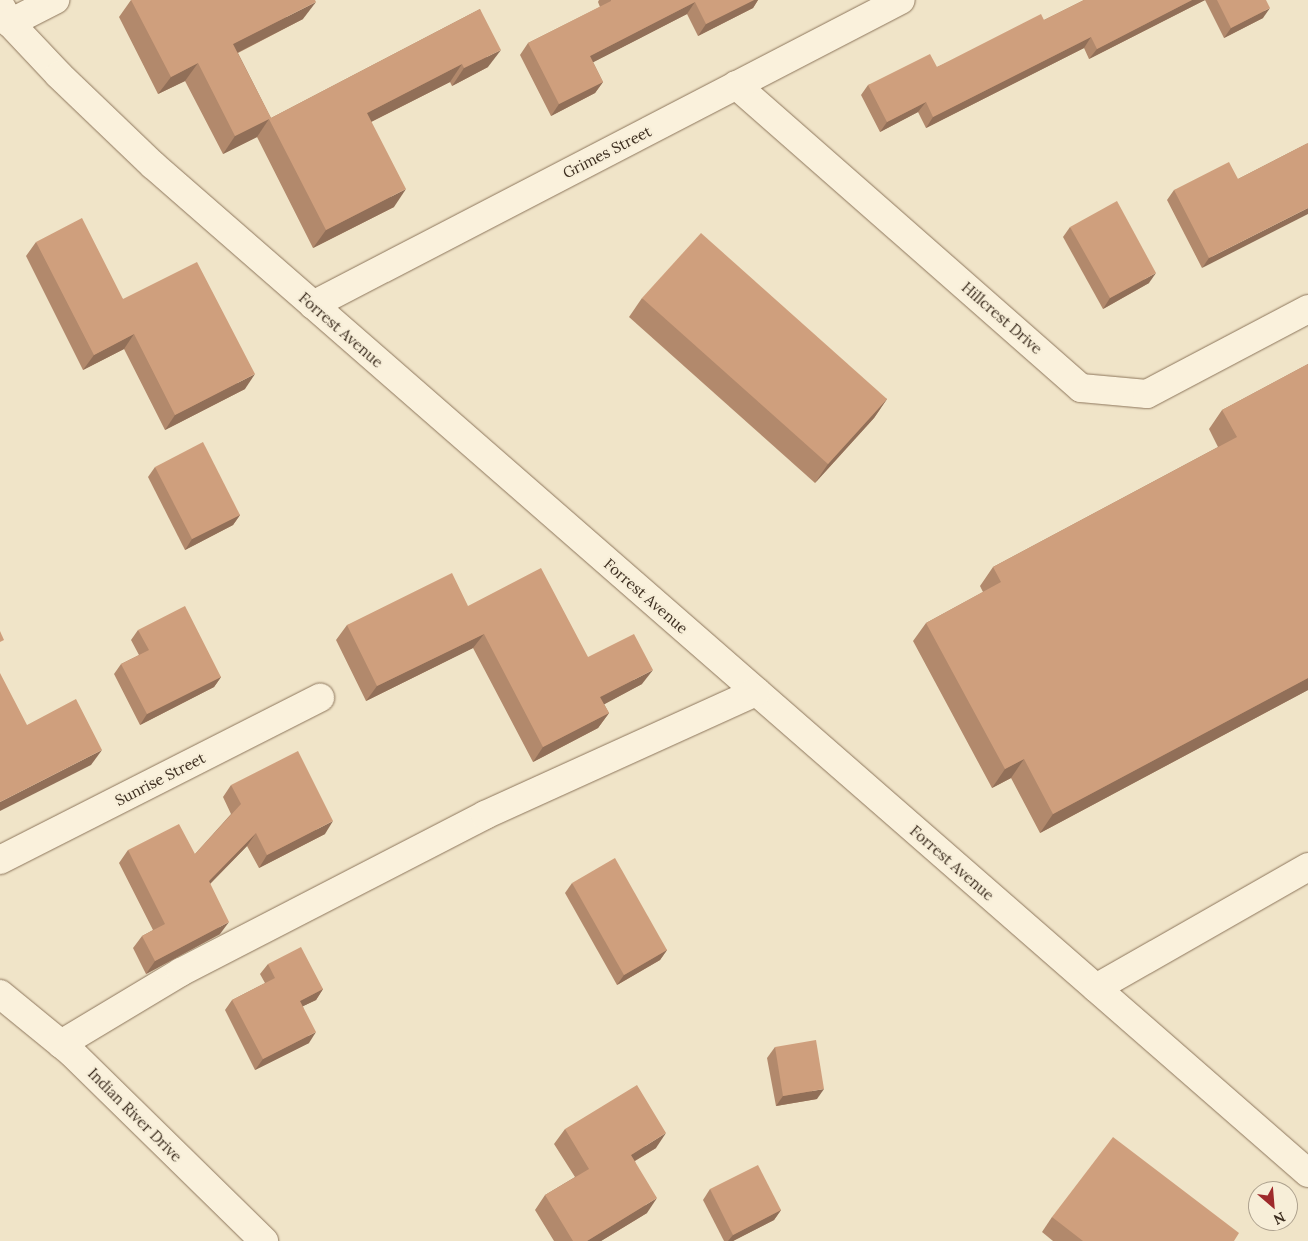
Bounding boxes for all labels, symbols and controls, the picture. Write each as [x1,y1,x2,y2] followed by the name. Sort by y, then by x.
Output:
[560,122,654,182] street label: Grimes Street
[958,278,1046,358] street label: Hillcrest Drive
[295,289,387,371] street label: Forrest Avenue
[600,555,692,637] street label: Forrest Avenue
[112,749,208,809] street label: Sunrise Street
[906,822,998,904] street label: Forrest Avenue
[84,1064,186,1166] street label: Indian River Drive
[1248,1181,1298,1231] north arrow
[1270,1208,1288,1229] text: N

